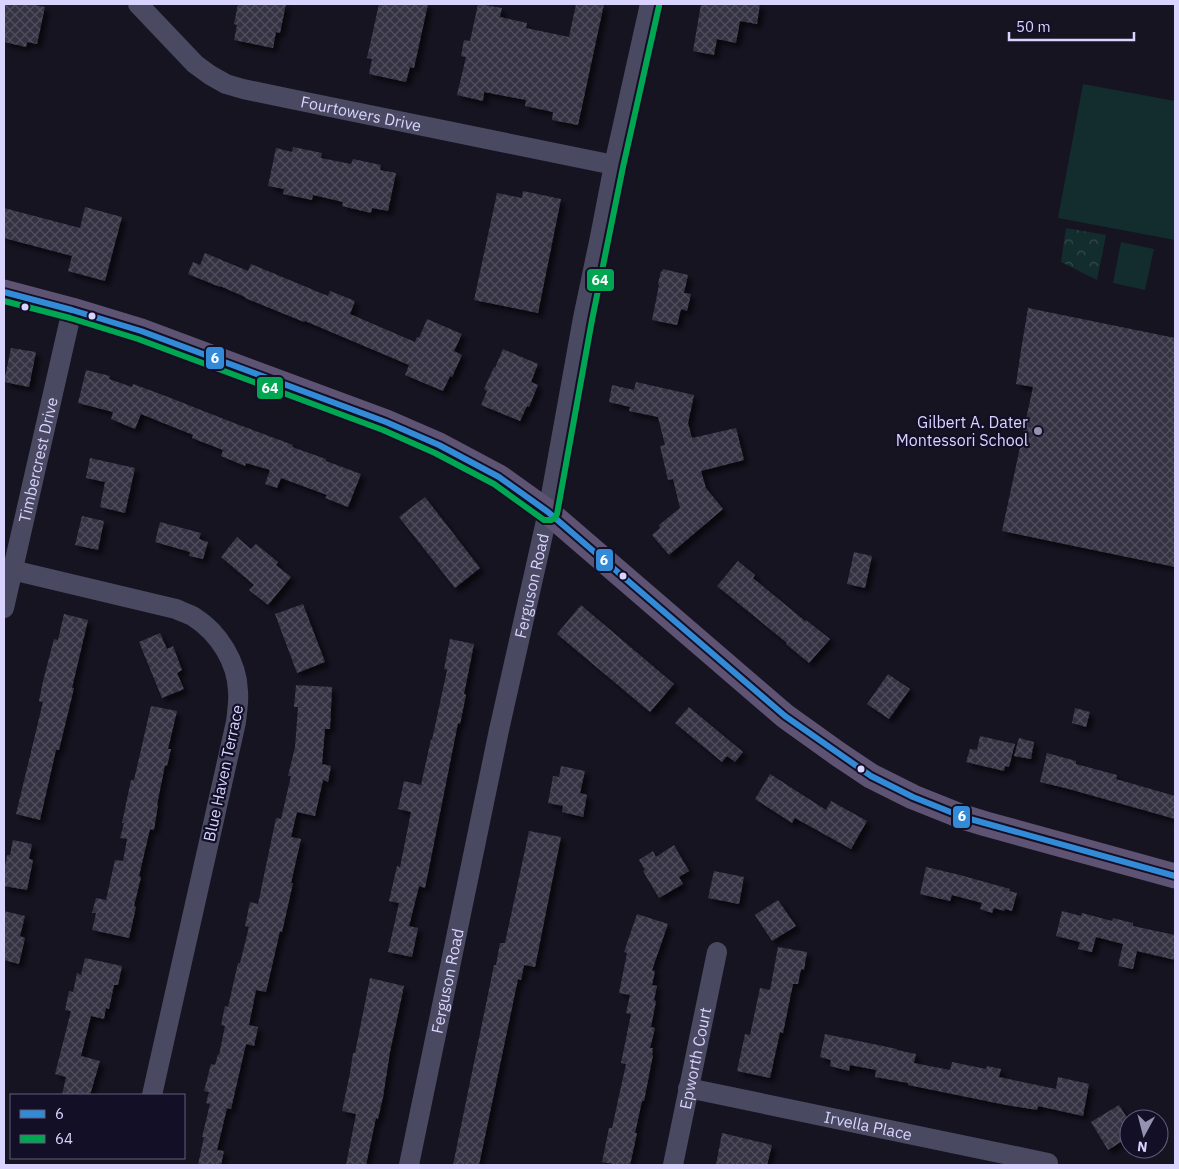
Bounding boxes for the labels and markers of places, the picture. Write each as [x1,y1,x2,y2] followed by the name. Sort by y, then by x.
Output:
[20,302,30,312] unlabelled marker
[87,311,97,321] unlabelled marker
[896,412,1028,450] place label: Gilbert A. Dater Montessori School
[1032,425,1044,437] marker: Gilbert A. Dater Montessori School
[618,571,628,581] unlabelled marker
[856,764,866,774] unlabelled marker

